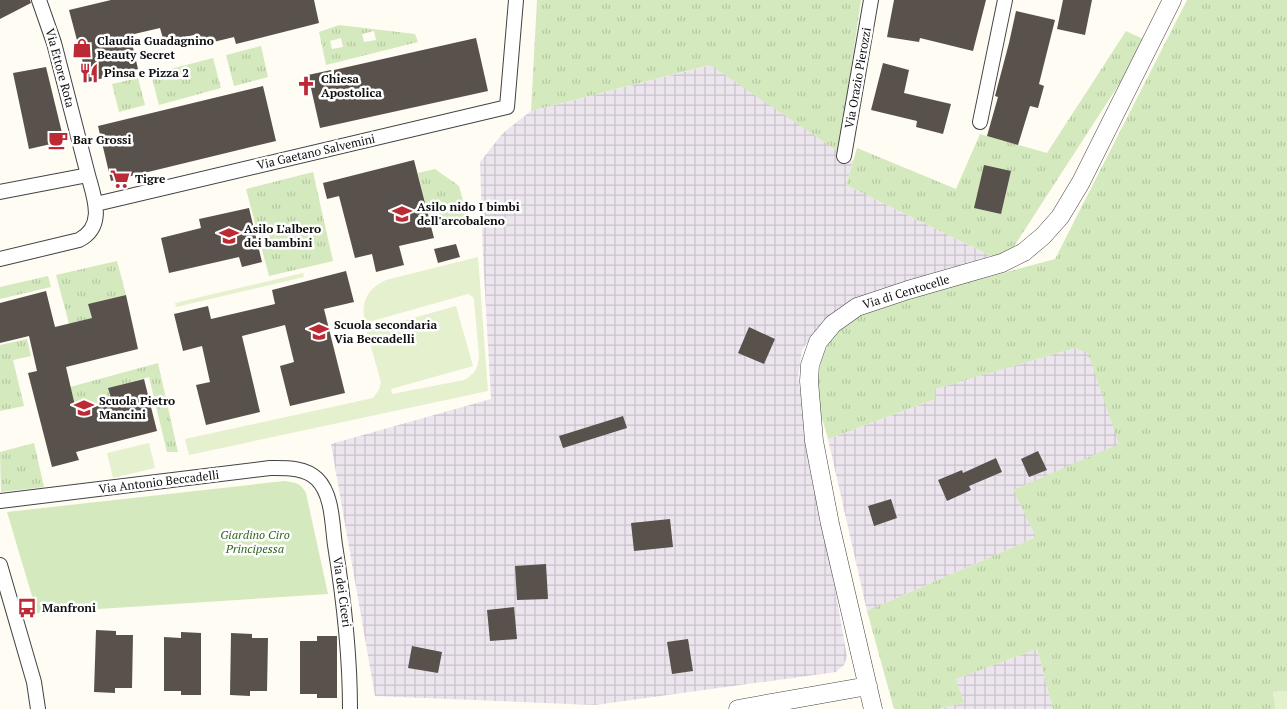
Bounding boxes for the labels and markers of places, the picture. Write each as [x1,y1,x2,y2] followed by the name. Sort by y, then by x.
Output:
[97,33,214,62] place label: Claudia Guadagnino Beauty Secret
[71,37,93,59] shop icon: Claudia Guadagnino Beauty Secret
[78,62,100,84] restaurant icon: Pinsa e Pizza 2
[104,65,189,80] place label: Pinsa e Pizza 2
[321,71,382,100] place label: Chiesa Apostolica
[295,75,317,97] church icon: Chiesa Apostolica
[47,129,69,151] cafe icon: Bar Grossi
[73,132,132,147] place label: Bar Grossi
[109,168,131,190] supermarket icon: Tigre
[135,171,166,186] place label: Tigre
[417,199,520,228] place label: Asilo nido I bimbi dell'arcobaleno
[391,203,413,225] school or university icon: Asilo nido I bimbi dell'arcobaleno
[244,221,321,250] place label: Asilo L'albero dei bambini
[218,225,240,247] school or university icon: Asilo L'albero dei bambini
[334,317,437,346] place label: Scuola secondaria Via Beccadelli
[308,321,330,343] school or university icon: Scuola secondaria Via Beccadelli
[99,393,175,422] place label: Scuola Pietro Mancini
[73,397,95,419] school or university icon: Scuola Pietro Mancini
[16,597,38,619] bus stop icon: Manfroni
[42,600,96,615] place label: Manfroni

